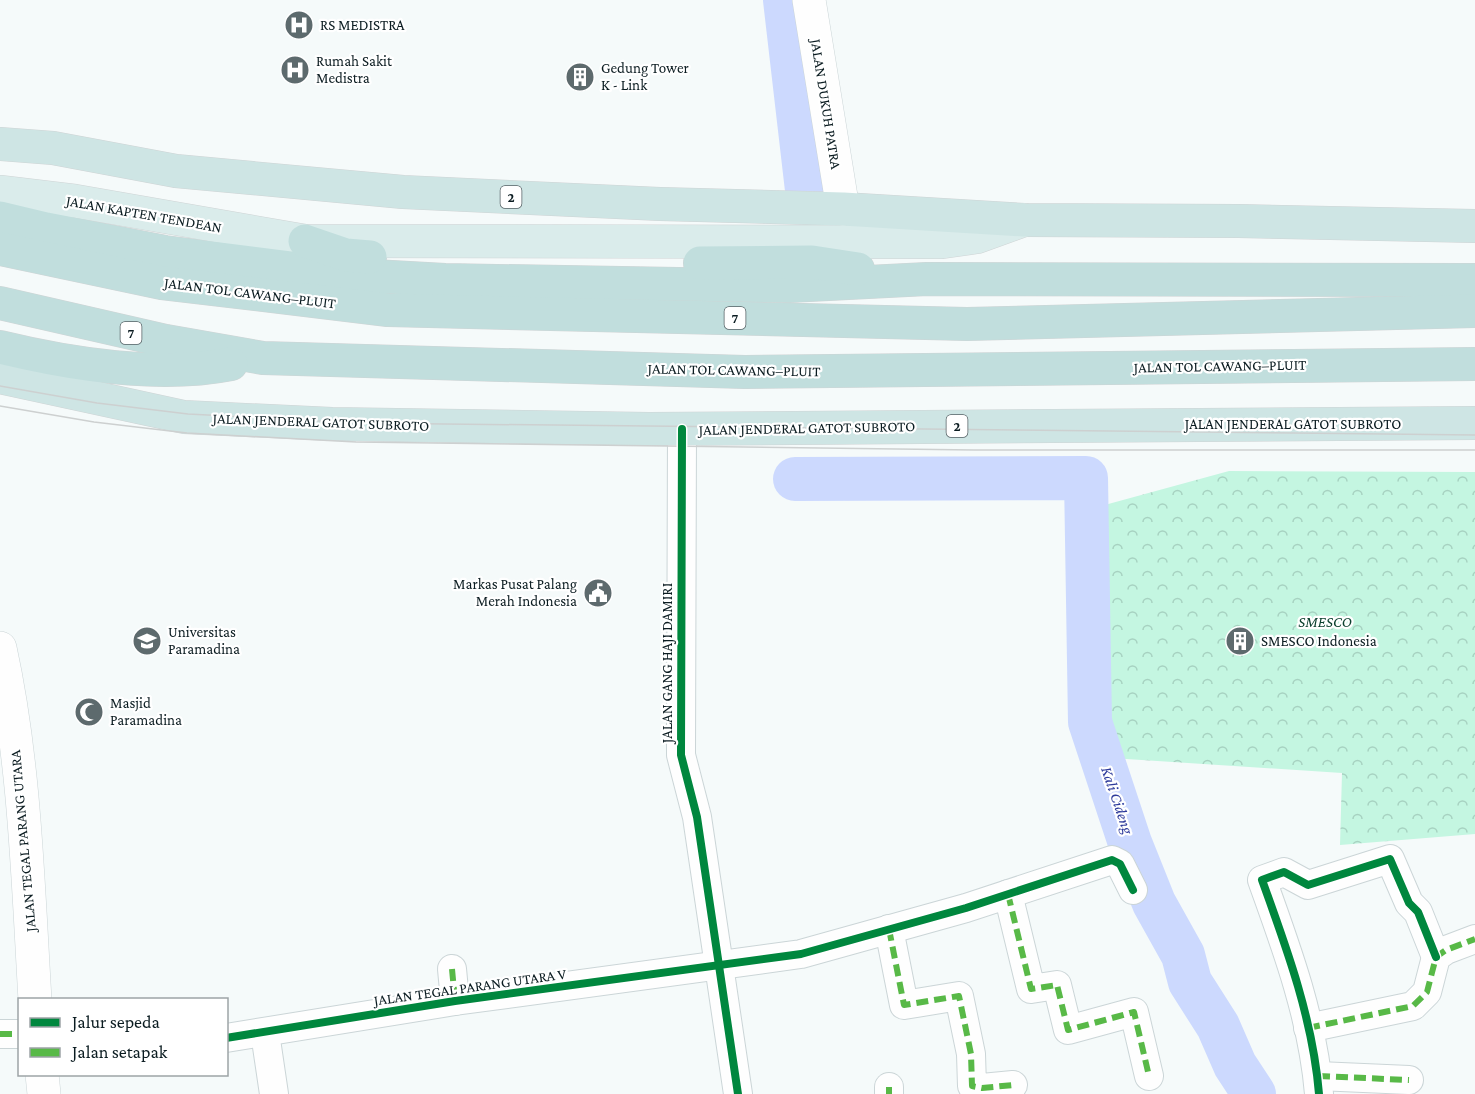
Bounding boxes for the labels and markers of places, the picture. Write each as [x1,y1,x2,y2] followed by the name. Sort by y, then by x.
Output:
[283,9,315,41] hospital icon: RS MEDISTRA
[320,17,405,33] place label: RS MEDISTRA
[316,53,393,86] place label: Rumah Sakit Medistra
[279,54,311,86] hospital icon: Rumah Sakit Medistra
[601,60,690,93] place label: Gedung Tower K - Link
[564,61,596,93] building icon: Gedung Tower K - Link
[453,576,577,609] place label: Markas Pusat Palang Merah Indonesia
[582,577,614,609] public building icon: Markas Pusat Palang Merah Indonesia
[168,624,240,657] place label: Universitas Paramadina
[131,625,163,657] school or university icon: Universitas Paramadina
[1224,625,1256,657] building icon: SMESCO Indonesia
[1261,633,1377,649] place label: SMESCO Indonesia
[110,695,182,728] place label: Masjid Paramadina
[73,696,105,728] mosque icon: Masjid Paramadina

